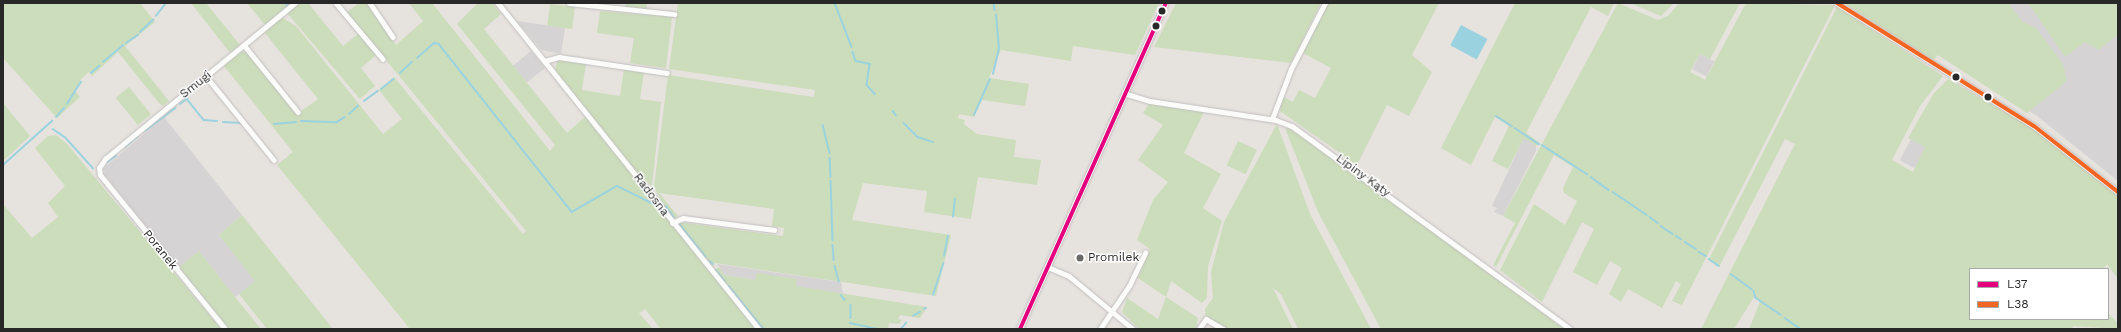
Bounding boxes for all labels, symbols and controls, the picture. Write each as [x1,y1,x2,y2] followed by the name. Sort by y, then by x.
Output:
[1157,6,1167,16] unlabelled marker
[1151,21,1161,31] unlabelled marker
[177,68,215,102] street label: Smugi
[1951,72,1961,82] unlabelled marker
[1983,92,1993,102] unlabelled marker
[1333,151,1393,201] street label: Lipiny Kąty
[630,171,672,219] street label: Radosna
[140,227,180,273] street label: Poranek
[1088,251,1139,265] place label: Promilek
[1075,253,1085,263] marker: Promilek
[1969,268,2109,320] legend
[2007,277,2027,291] text: L37
[2007,297,2029,311] text: L38

